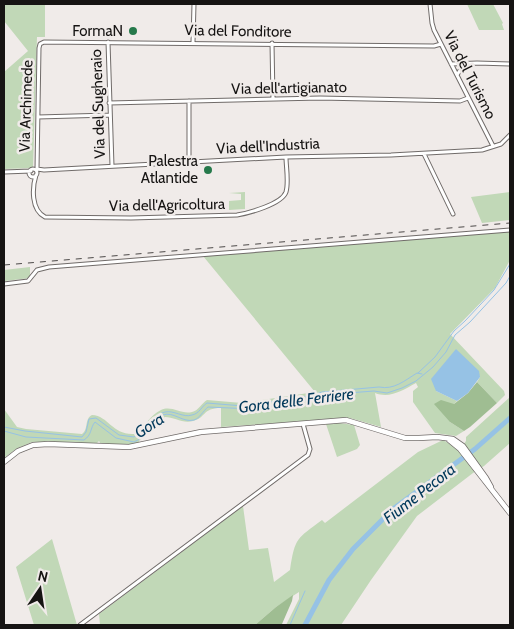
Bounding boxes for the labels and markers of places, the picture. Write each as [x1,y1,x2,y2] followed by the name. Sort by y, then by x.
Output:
[72,22,123,40] place label: FormaN
[127,25,139,37] marker: FormaN
[141,152,199,187] place label: Palestra Atlantide
[202,164,214,176] marker: Palestra Atlantide

